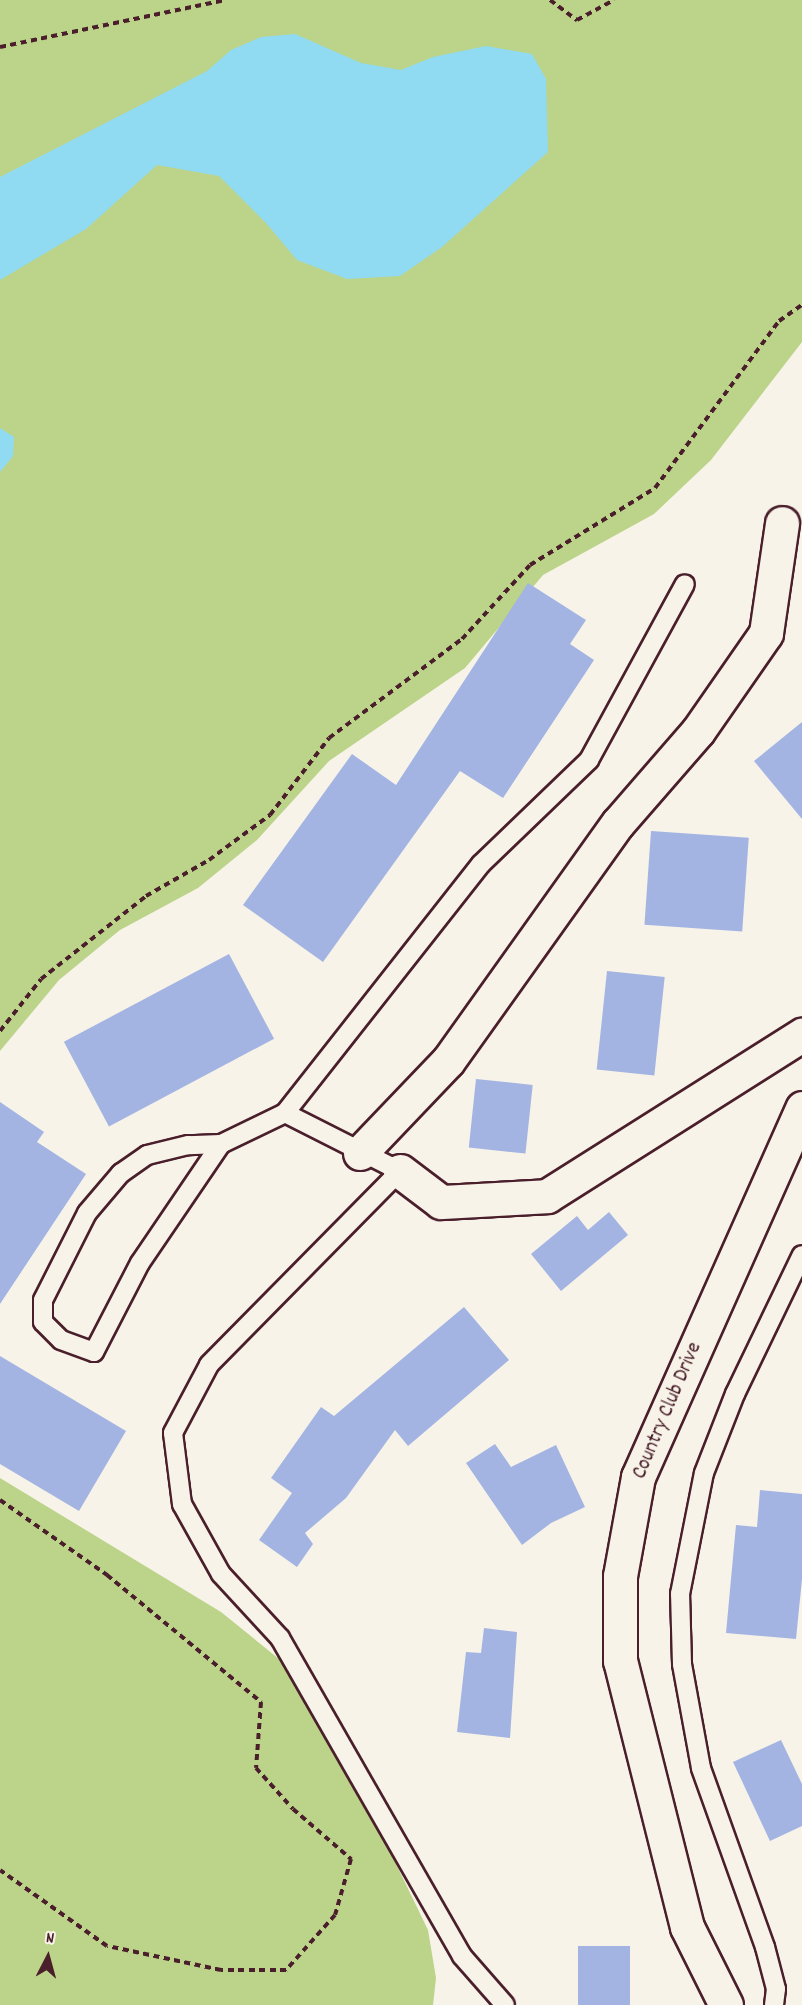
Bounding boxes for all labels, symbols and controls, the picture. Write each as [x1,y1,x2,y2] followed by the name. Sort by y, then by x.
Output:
[628,1339,708,1483] street label: Country Club Drive
[18,1927,78,1987] north arrow
[45,1927,55,1950] text: N

